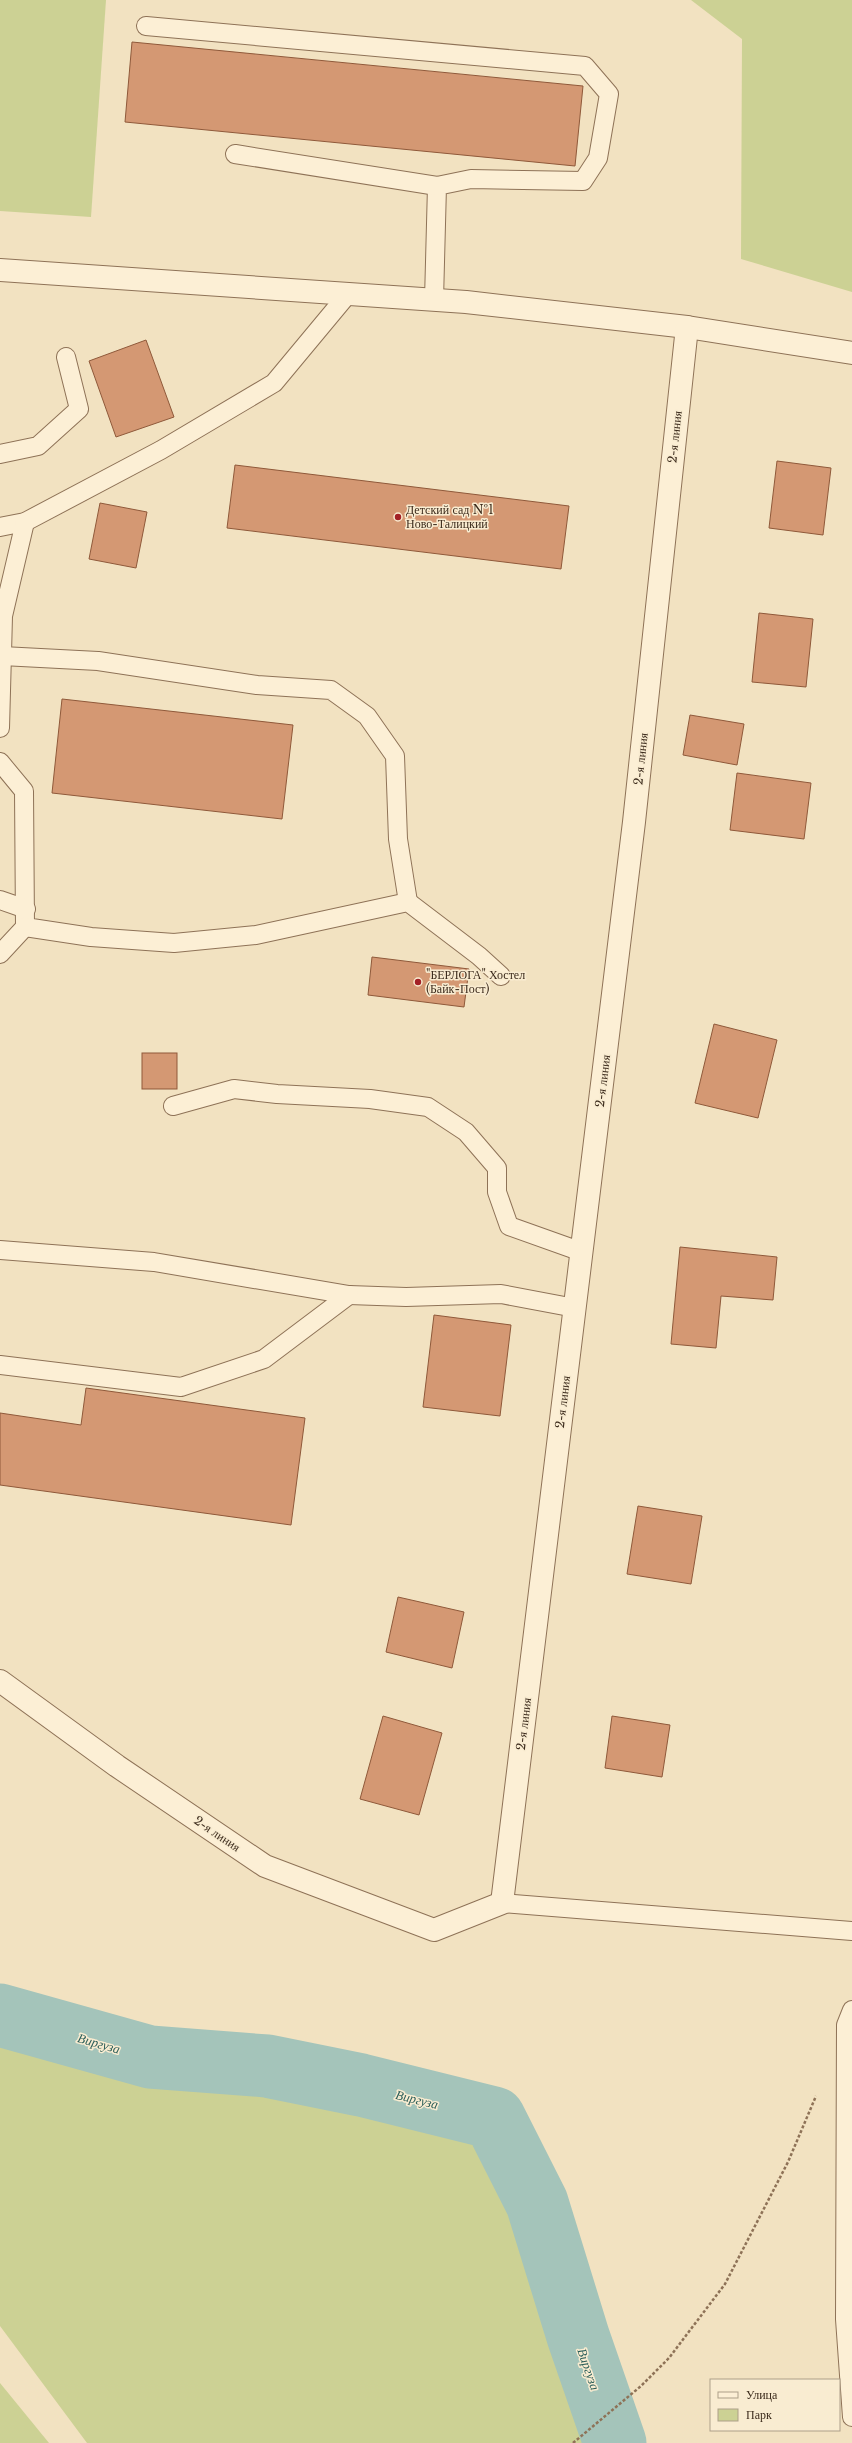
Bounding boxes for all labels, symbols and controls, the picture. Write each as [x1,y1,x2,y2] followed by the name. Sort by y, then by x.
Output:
[664,409,685,464] street label: 2-я линия
[406,502,494,531] place label: Детский сад №1 Ново-Талицкий
[393,512,403,522] marker: Детский сад №1 Ново-Талицкий
[630,731,651,786] street label: 2-я линия
[426,967,525,996] place label: "БЕРЛОГА" Хостел (Байк-Пост)
[413,977,423,987] marker: "БЕРЛОГА" Хостел (Байк-Пост)
[592,1053,613,1108] street label: 2-я линия
[552,1374,573,1429] street label: 2-я линия
[513,1696,534,1751] street label: 2-я линия
[191,1813,244,1855] street label: 2-я линия
[76,2029,122,2058] water label: Виргуза
[394,2086,440,2113] water label: Виргуза
[573,2346,604,2393] water label: Виргуза
[710,2379,840,2431] legend
[746,2387,778,2402] text: Улица
[746,2407,772,2422] text: Парк

